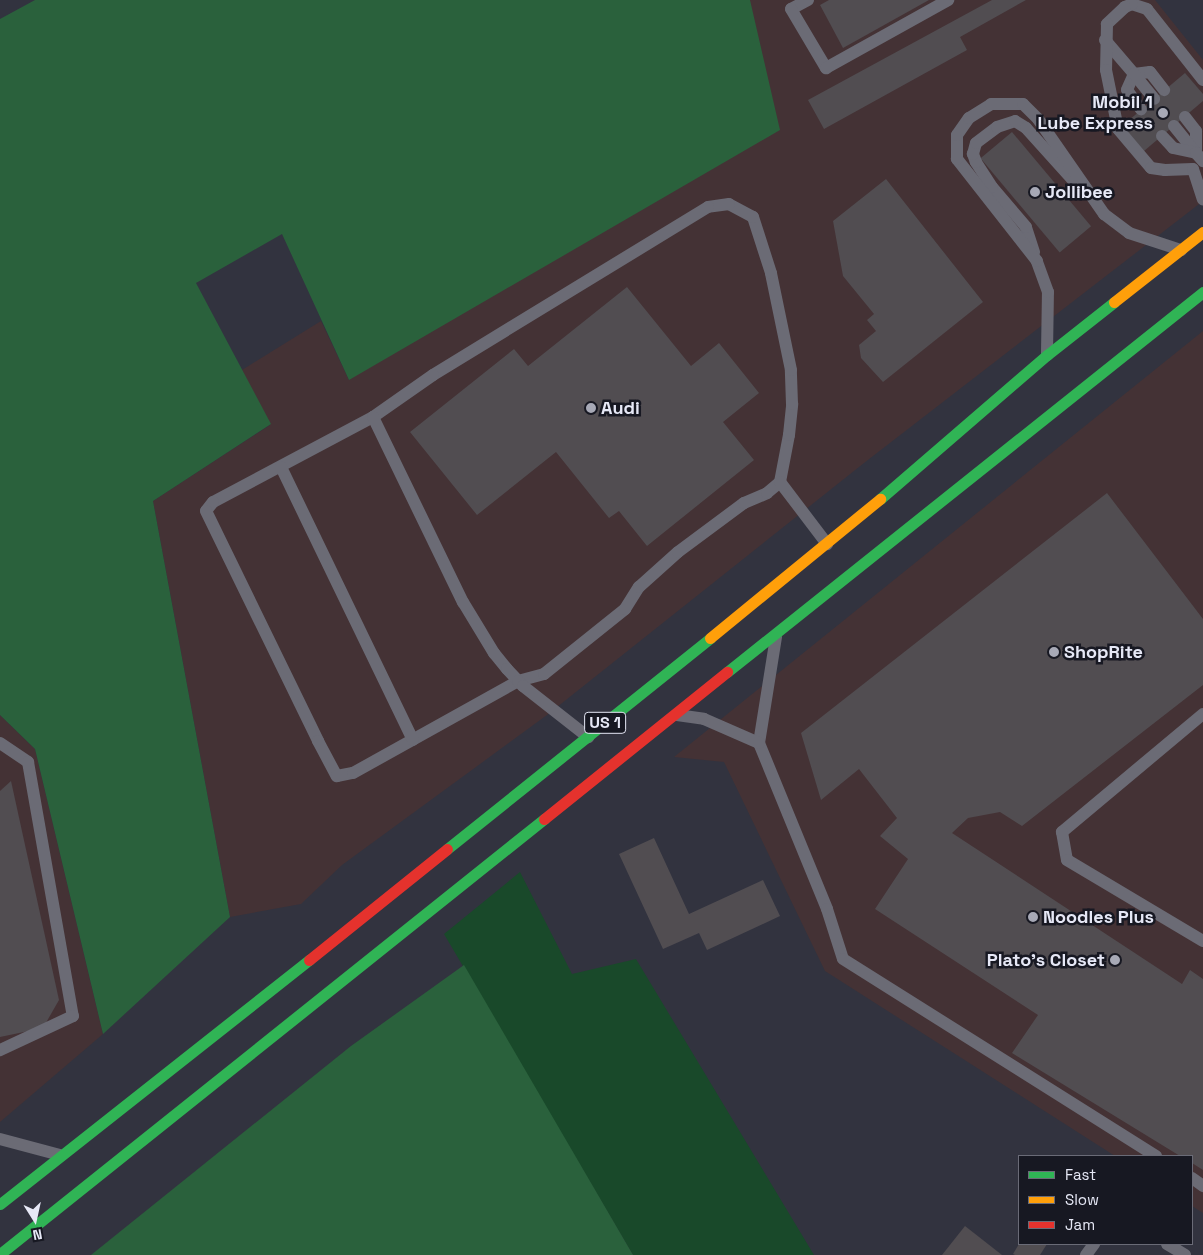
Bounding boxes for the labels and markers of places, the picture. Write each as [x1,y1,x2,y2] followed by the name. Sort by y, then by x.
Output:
[1038,92,1153,134] place label: Mobil 1 Lube Express
[1157,107,1169,119] marker: Mobil 1 Lube Express
[1045,181,1113,203] place label: Jollibee
[1029,186,1041,198] marker: Jollibee
[601,397,640,419] place label: Audi
[585,402,597,414] marker: Audi
[1064,641,1143,663] place label: ShopRite
[1048,646,1060,658] marker: ShopRite
[1043,906,1154,928] place label: Noodles Plus
[1027,911,1039,923] marker: Noodles Plus
[987,949,1105,971] place label: Plato's Closet
[1109,954,1121,966] marker: Plato's Closet

